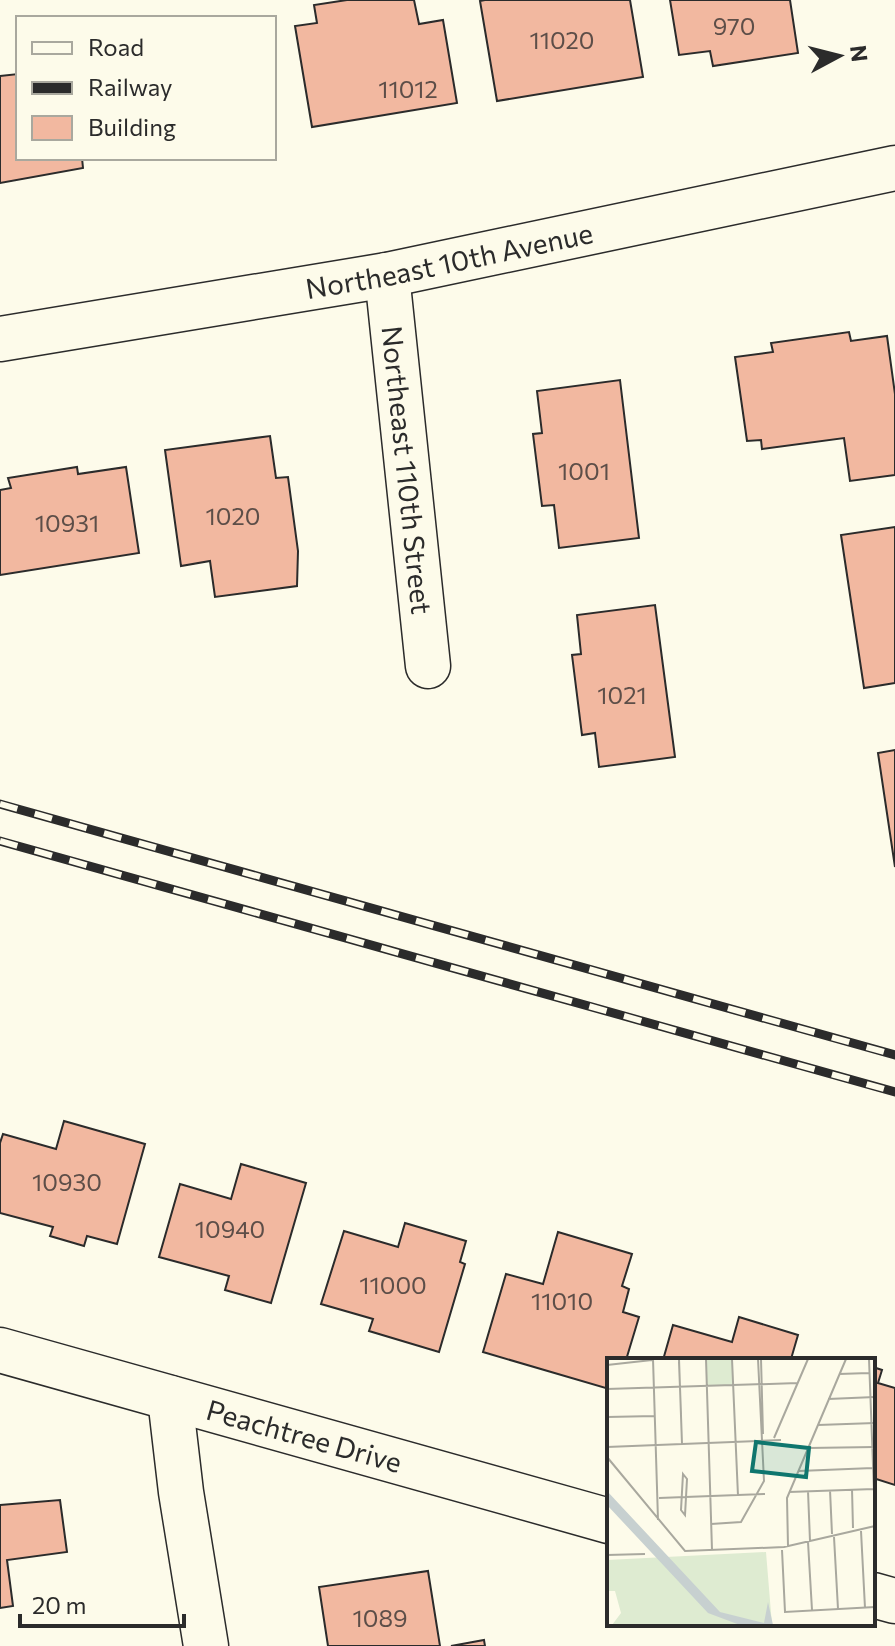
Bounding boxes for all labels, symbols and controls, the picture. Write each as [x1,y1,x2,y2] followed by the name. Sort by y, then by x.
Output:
[713,11,755,40] house number: 970
[16,16,276,160] legend
[799,16,879,96] north arrow
[529,25,595,54] house number: 11020
[88,32,144,61] text: Road
[845,44,874,63] text: N
[88,72,173,101] text: Railway
[378,74,438,103] house number: 11012
[88,112,176,141] text: Building
[303,215,596,305] street label: Northeast 10th Avenue
[375,324,439,616] street label: Northeast 110th Street
[558,456,610,485] house number: 1001
[206,501,260,530] house number: 1020
[35,508,99,537] house number: 10931
[597,680,647,709] house number: 1021
[32,1167,102,1196] house number: 10930
[195,1214,265,1243] house number: 10940
[359,1270,427,1299] house number: 11000
[531,1286,593,1315] house number: 11010
[607,1358,875,1626] inset map
[203,1392,406,1479] street label: Peachtree Drive
[20,1578,184,1628] scale bar
[32,1590,86,1619] text: 20 m
[352,1603,408,1632] house number: 1089

